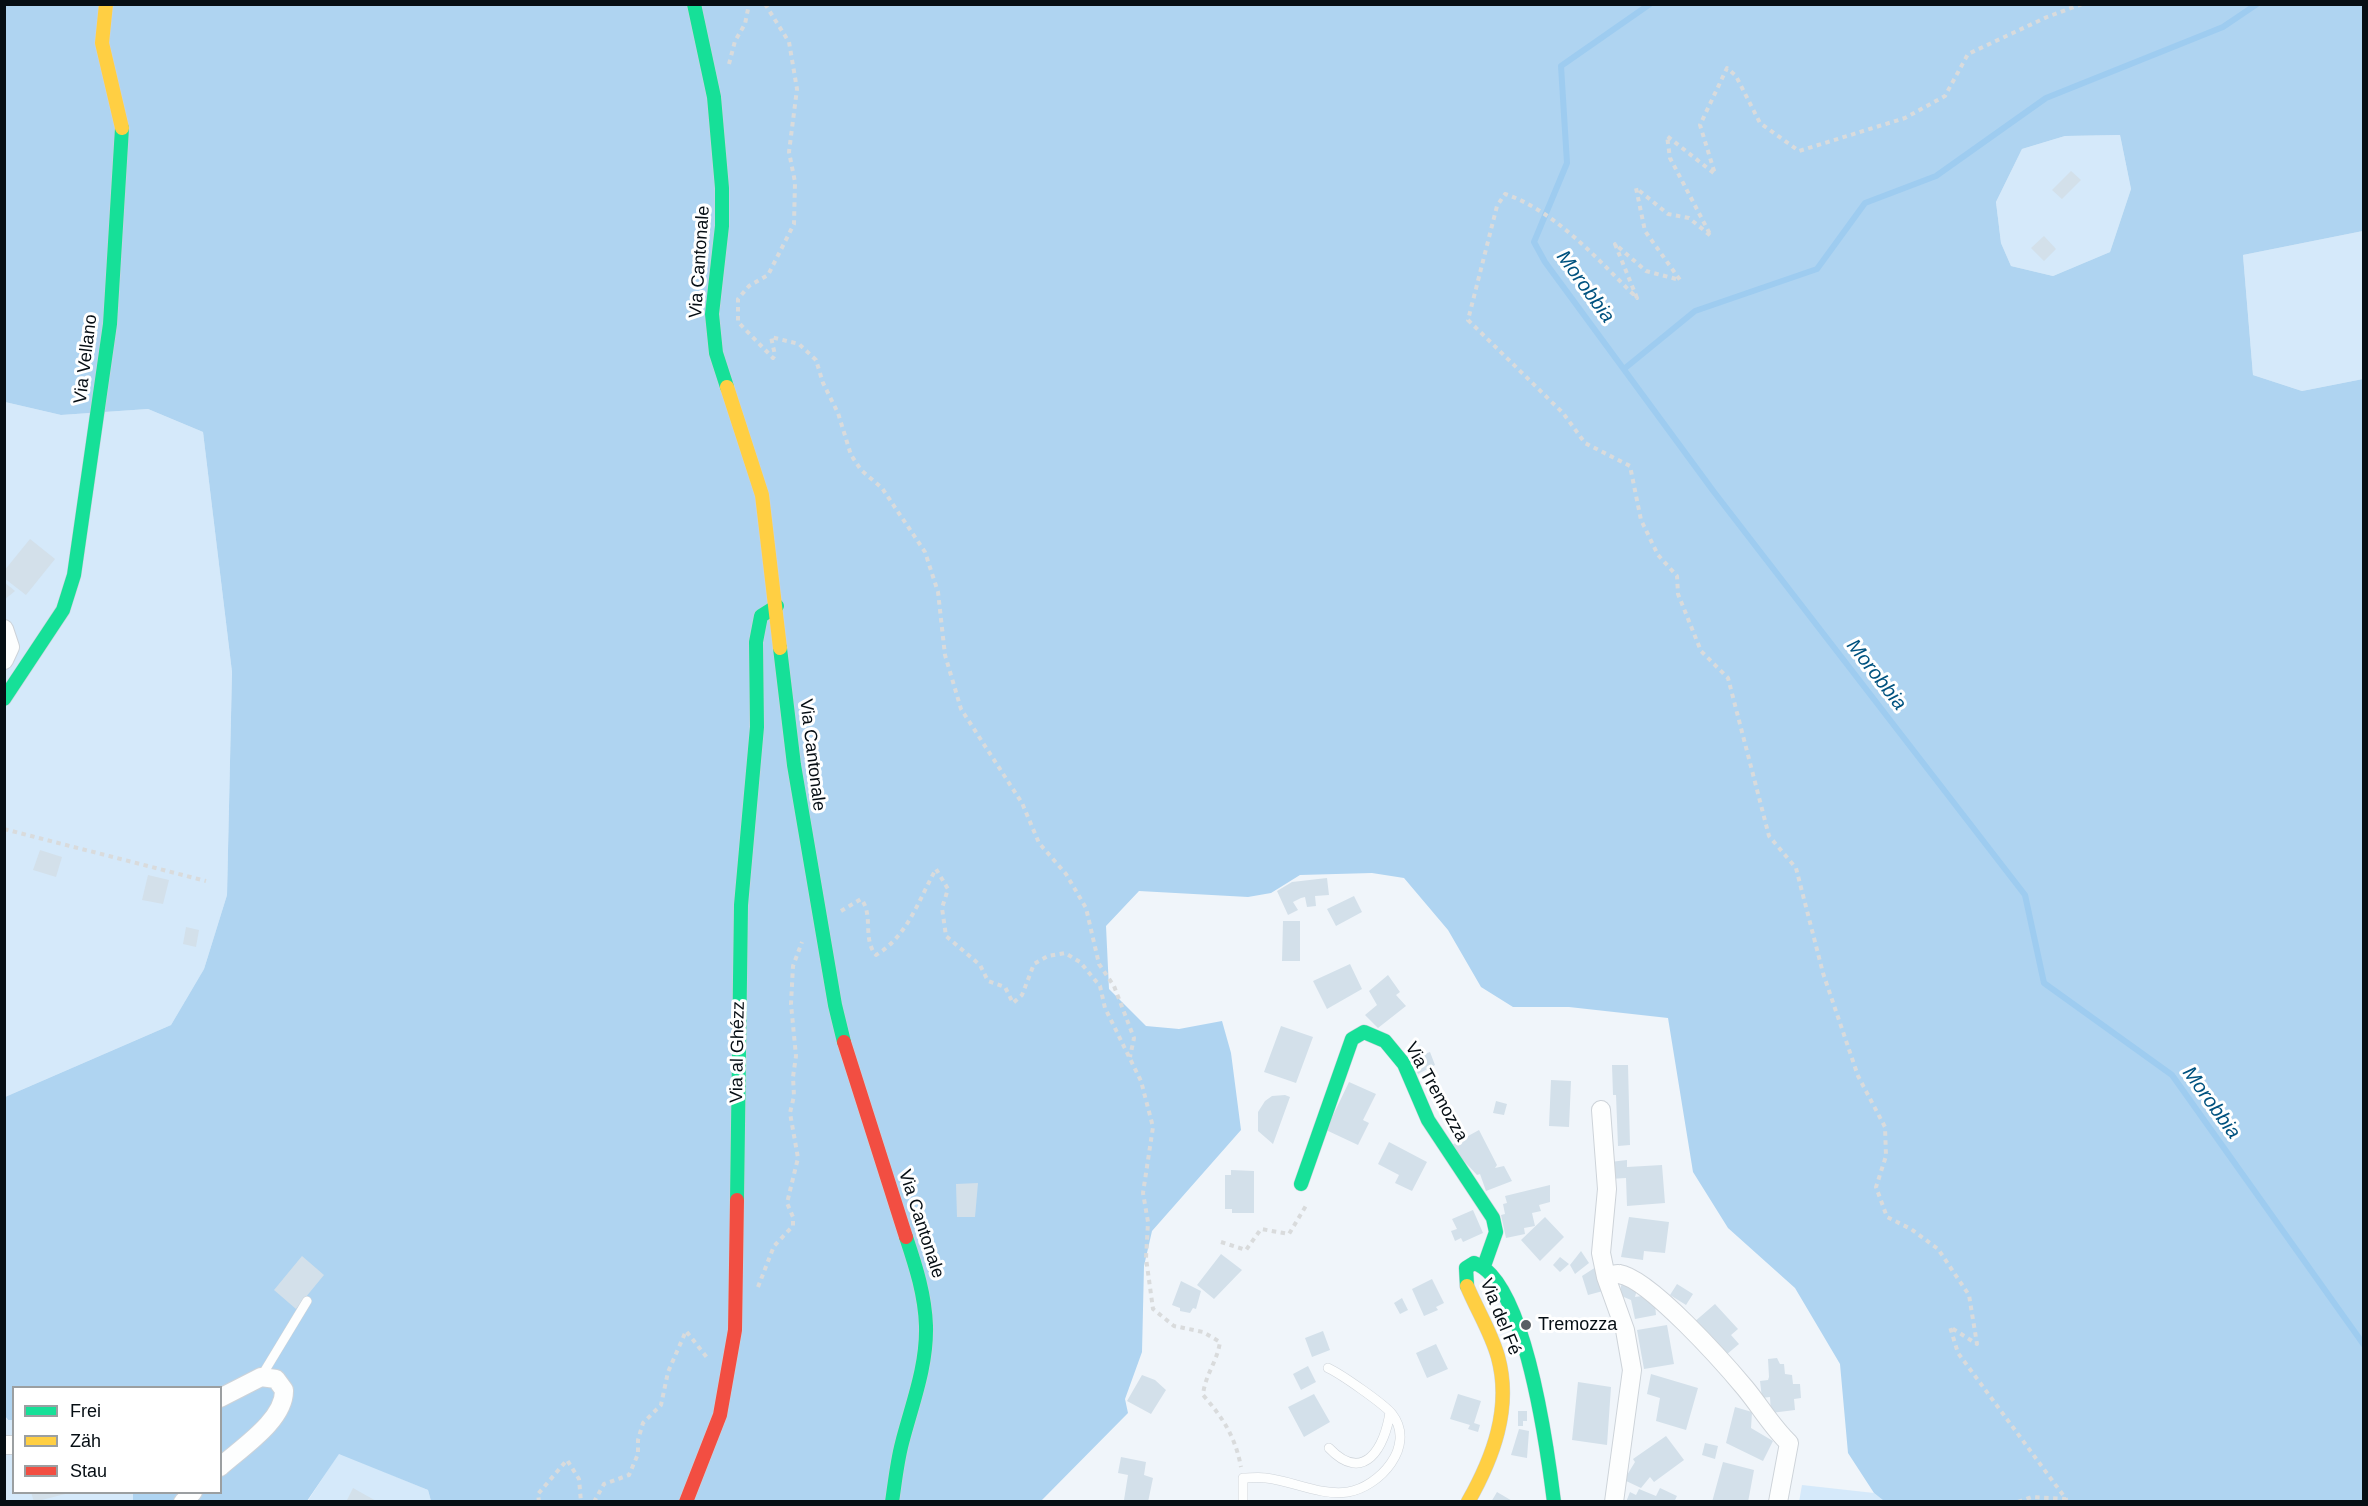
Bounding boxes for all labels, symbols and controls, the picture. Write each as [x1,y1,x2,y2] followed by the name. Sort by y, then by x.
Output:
[685,205,715,319] street label: Via Cantonale
[1551,246,1619,328] water label: Morobbia
[70,313,102,405] street label: Via Vellano
[1841,635,1911,715] water label: Morobbia
[794,698,830,812] street label: Via Cantonale
[726,1001,750,1103] street label: Via al Ghézz
[1400,1039,1472,1145] street label: Via Tremozza
[2177,1062,2245,1144] water label: Morobbia
[893,1167,949,1281] street label: Via Cantonale
[1475,1276,1525,1358] street label: Via del Fé
[1538,1314,1617,1336] place label: Tremozza
[1519,1318,1533,1332] marker: Tremozza
[12,1386,222,1494] legend
[70,1401,101,1421] text: Frei
[70,1431,101,1451] text: Zäh
[70,1461,107,1481] text: Stau

